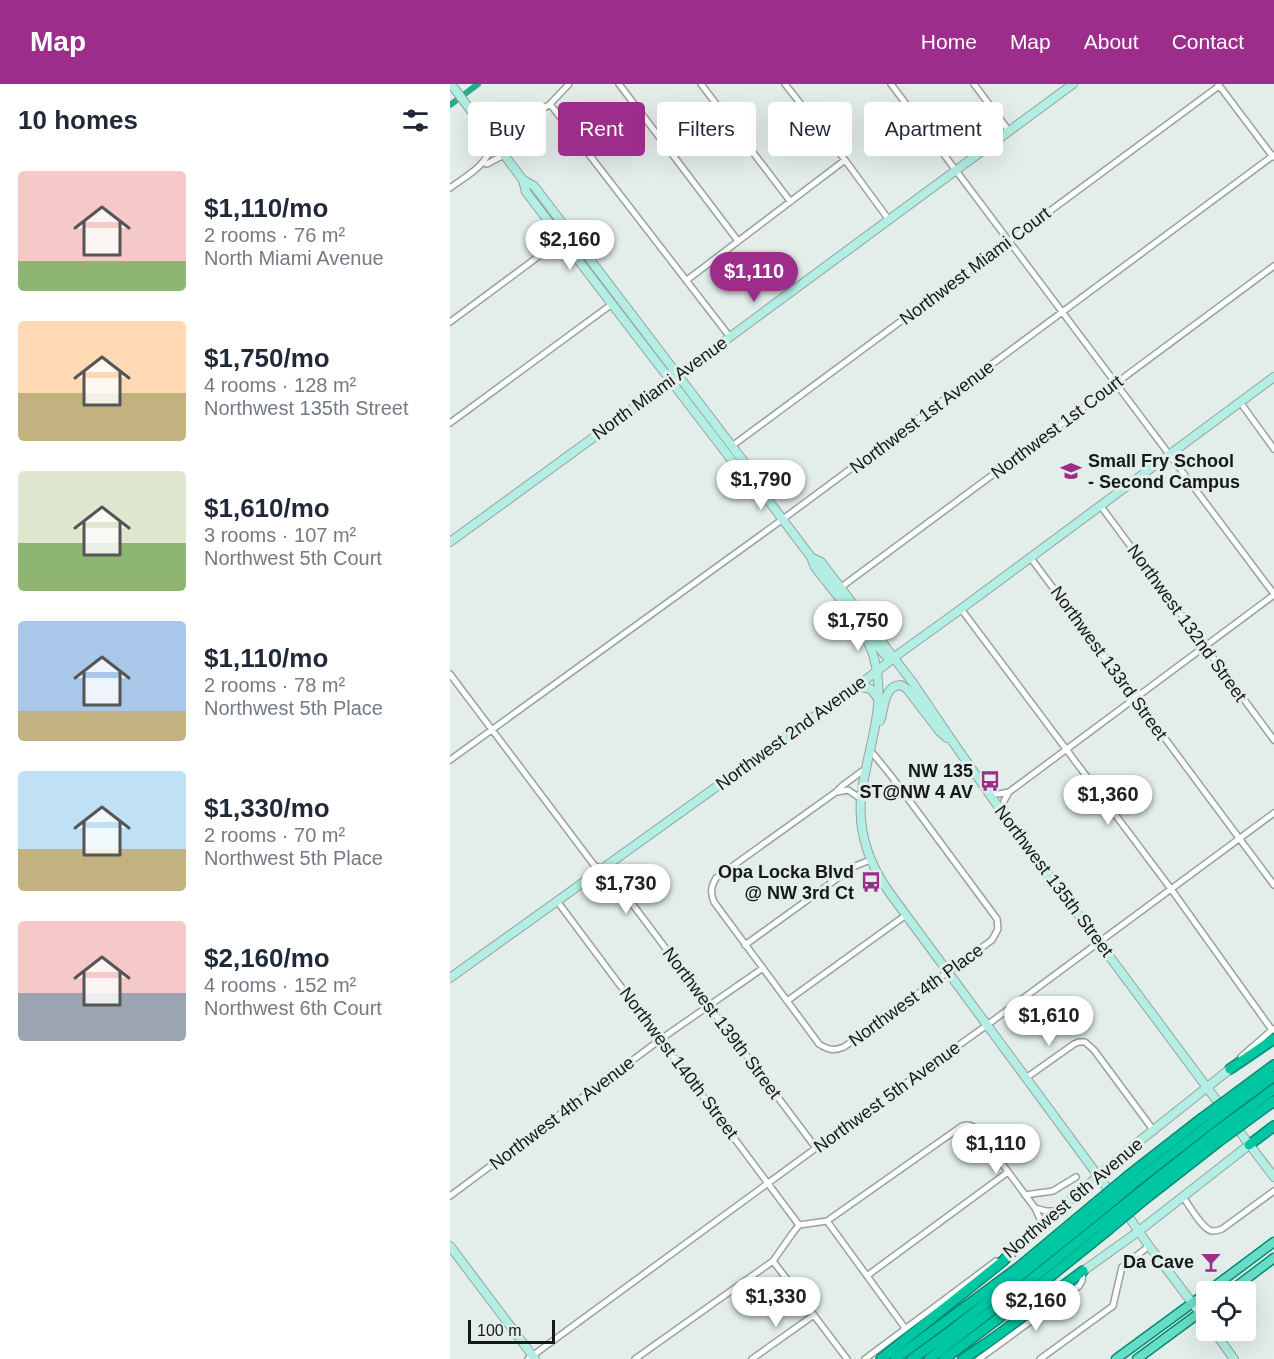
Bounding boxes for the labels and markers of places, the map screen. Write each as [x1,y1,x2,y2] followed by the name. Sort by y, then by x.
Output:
[521,220,619,271] pin: $2,160
[705,252,803,303] pin: $1,110
[1088,451,1240,492] place label: Small Fry School - Second Campus
[1059,459,1083,483] school or university icon: Small Fry School - Second Campus
[712,460,810,511] pin: $1,790
[809,601,907,652] pin: $1,750
[859,761,973,802] place label: NW 135 ST@NW 4 AV
[978,769,1002,793] bus stop icon: NW 135 ST@NW 4 AV
[1059,775,1157,826] pin: $1,360
[718,862,854,903] place label: Opa Locka Blvd @ NW 3rd Ct
[577,864,675,915] pin: $1,730
[859,870,883,894] bus stop icon: Opa Locka Blvd @ NW 3rd Ct
[1000,996,1098,1047] pin: $1,610
[947,1124,1045,1175] pin: $1,110
[1199,1250,1223,1274] bar icon: Da Cave
[1123,1252,1194,1272] place label: Da Cave
[727,1277,825,1328] pin: $1,330
[987,1281,1085,1332] pin: $2,160

